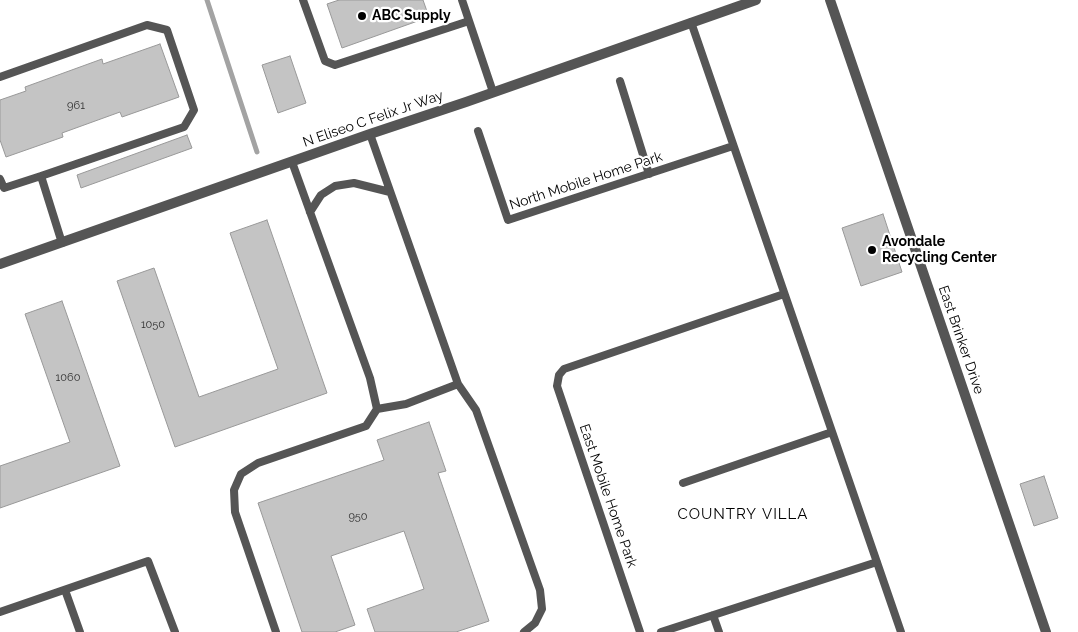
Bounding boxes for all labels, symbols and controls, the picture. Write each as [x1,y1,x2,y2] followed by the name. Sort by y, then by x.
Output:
[372,8,451,24] place label: ABC Supply
[356,10,368,22] marker: ABC Supply
[301,87,445,151] street label: N Eliseo C Felix Jr Way
[67,99,85,113] house number: 961
[507,148,665,214] street label: North Mobile Home Park
[882,234,997,266] place label: Avondale Recycling Center
[866,244,878,256] marker: Avondale Recycling Center
[935,283,987,397] street label: East Brinker Drive
[141,318,165,332] house number: 1050
[56,371,80,385] house number: 1060
[576,422,640,570] street label: East Mobile Home Park
[676,505,810,523] district label: COUNTRY VILLA
[348,510,368,524] house number: 950

